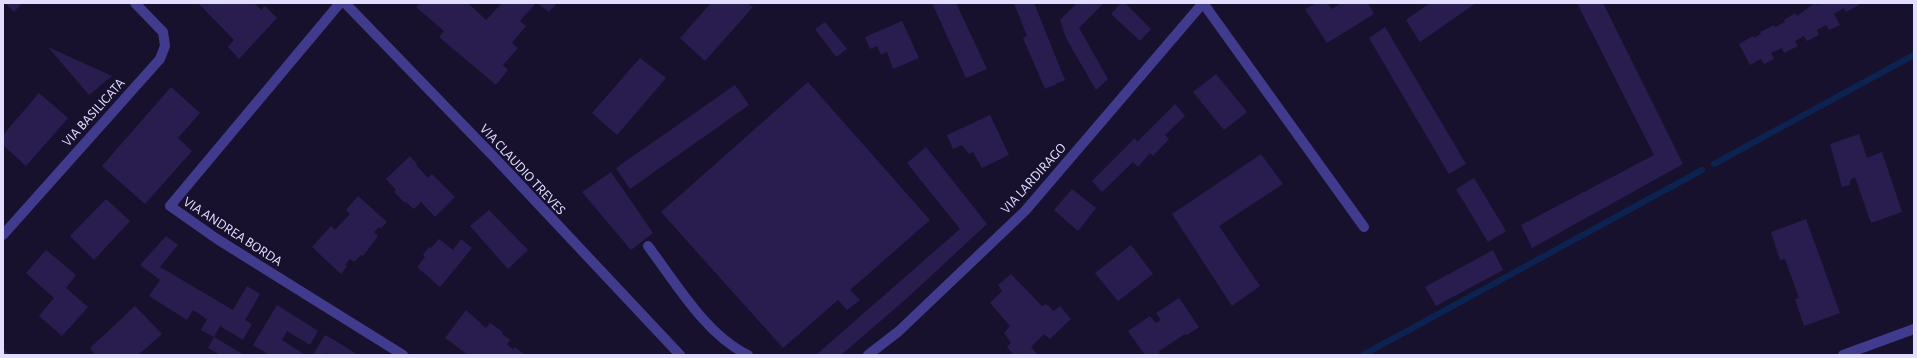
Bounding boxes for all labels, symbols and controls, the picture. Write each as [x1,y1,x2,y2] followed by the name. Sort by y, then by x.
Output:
[60,76,128,149] street label: VIA BASILICATA
[477,122,568,218] street label: VIA CLAUDIO TREVES
[999,141,1069,217] street label: VIA LARDIRAGO
[181,195,284,269] street label: VIA ANDREA BORDA

